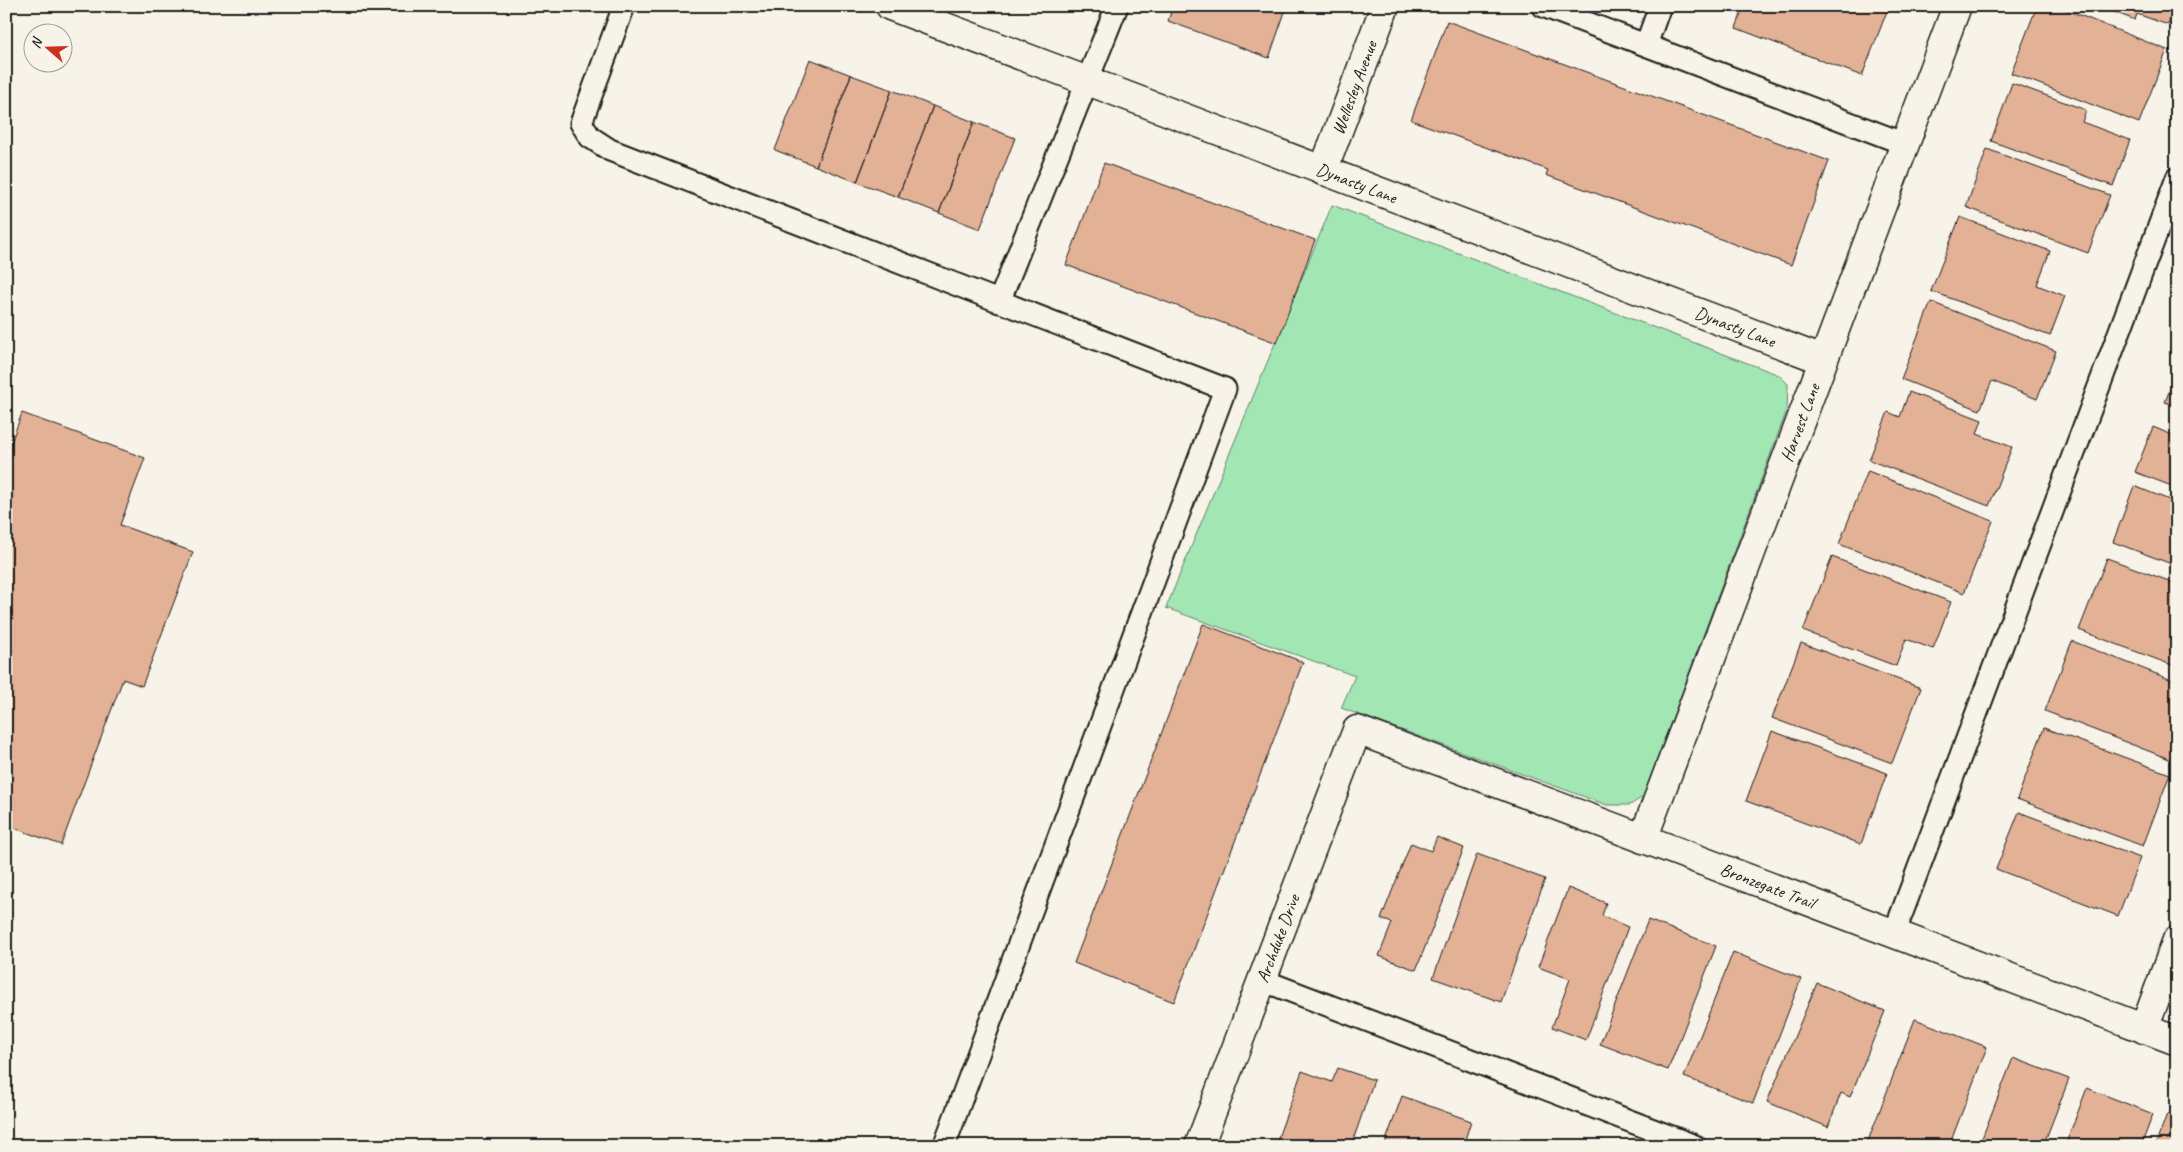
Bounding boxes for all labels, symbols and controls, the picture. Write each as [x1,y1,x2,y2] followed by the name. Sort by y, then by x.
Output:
[22,22,72,72] north arrow
[27,35,47,51] text: N
[1327,37,1382,138] street label: Wellesley Avenue
[1313,158,1401,209] street label: Dynasty Lane
[1692,301,1780,352] street label: Dynasty Lane
[1775,379,1825,465] street label: Harvest Lane
[1717,858,1821,915] street label: Bronzegate Trail
[1251,890,1305,986] street label: Archduke Drive

